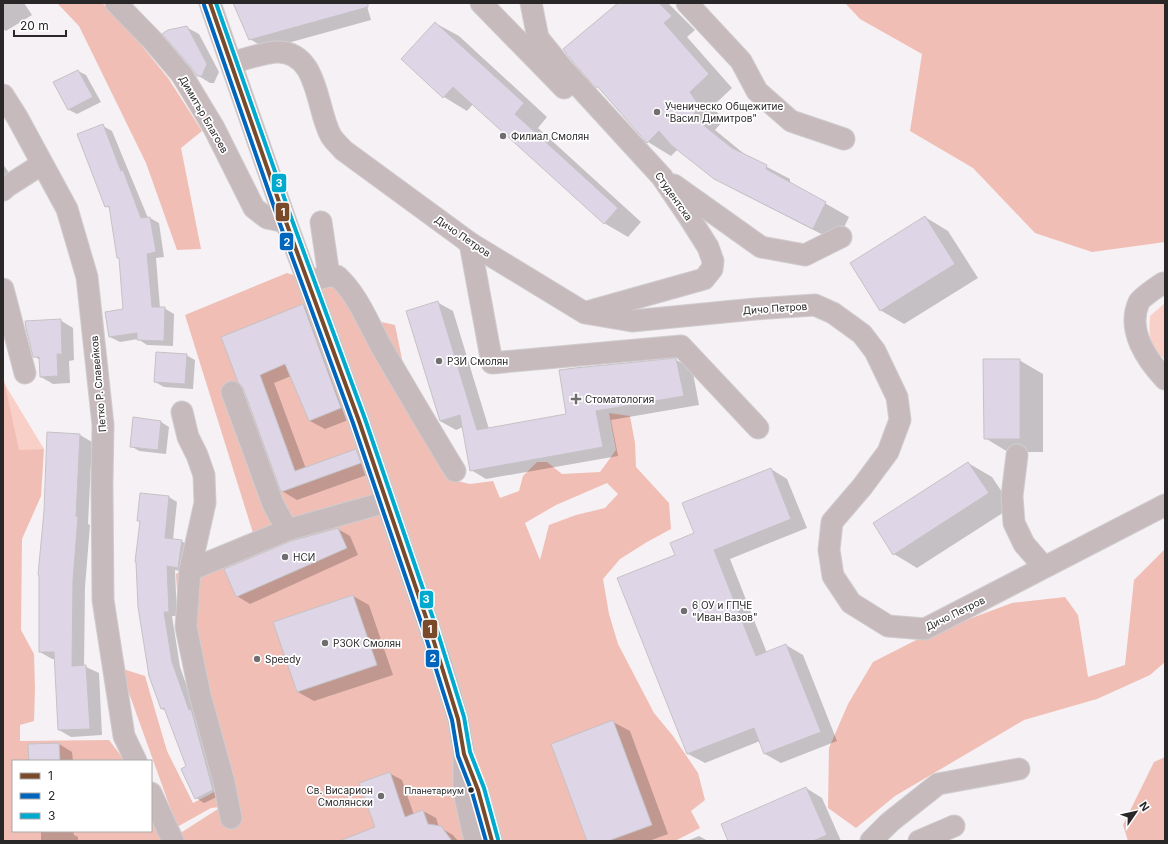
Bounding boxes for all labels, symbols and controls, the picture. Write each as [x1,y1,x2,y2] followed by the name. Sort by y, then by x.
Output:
[14,12,66,38] scale bar
[20,18,49,33] text: 20 m
[177,73,231,155] street label: Димитър Благоев
[665,100,784,124] place label: Ученическо Общежитие "Васил Димитров"
[652,107,662,117] marker: Ученическо Общежитие "Васил Димитров"
[511,130,589,142] place label: Филиал Смолян
[498,131,508,141] marker: Филиал Смолян
[653,169,695,223] street label: Студентска
[271,173,287,193] line badge: 3
[275,176,283,190] text: 3
[275,202,290,222] line badge: 1
[281,205,286,219] text: 1
[433,213,493,259] street label: Дичо Петров
[279,232,294,251] line badge: 2
[284,235,291,249] text: 2
[742,300,808,316] street label: Дичо Петров
[88,335,108,433] street label: Петко Р. Славейков
[447,355,508,367] place label: РЗИ Смолян
[434,356,444,366] marker: РЗИ Смолян
[570,393,582,405] marker: Стоматология
[585,393,654,405] place label: Стоматология
[293,551,315,563] place label: НСИ
[280,552,290,562] marker: НСИ
[419,590,434,609] line badge: 3
[422,592,430,606] text: 3
[923,593,987,633] street label: Дичо Петров
[692,599,758,623] place label: 6 ОУ и ГПЧЕ "Иван Вазов"
[679,606,689,616] marker: 6 ОУ и ГПЧЕ "Иван Вазов"
[422,619,438,639] line badge: 1
[428,622,433,636] text: 1
[333,637,401,649] place label: РЗОК Смолян
[320,638,330,648] marker: РЗОК Смолян
[425,649,440,668] line badge: 2
[430,651,437,665] text: 2
[265,653,301,665] place label: Speedy
[252,654,262,664] marker: Speedy
[12,760,152,832] legend
[48,768,53,783] text: 1
[307,784,373,808] place label: Св. Висарион Смолянски
[405,785,464,796] place label: Планетариум
[466,785,476,795] marker: Планетариум
[48,788,55,803] text: 2
[376,791,386,801] marker: Св. Висарион Смолянски
[1116,792,1156,832] north arrow
[1136,799,1152,814] text: N
[48,808,55,823] text: 3

